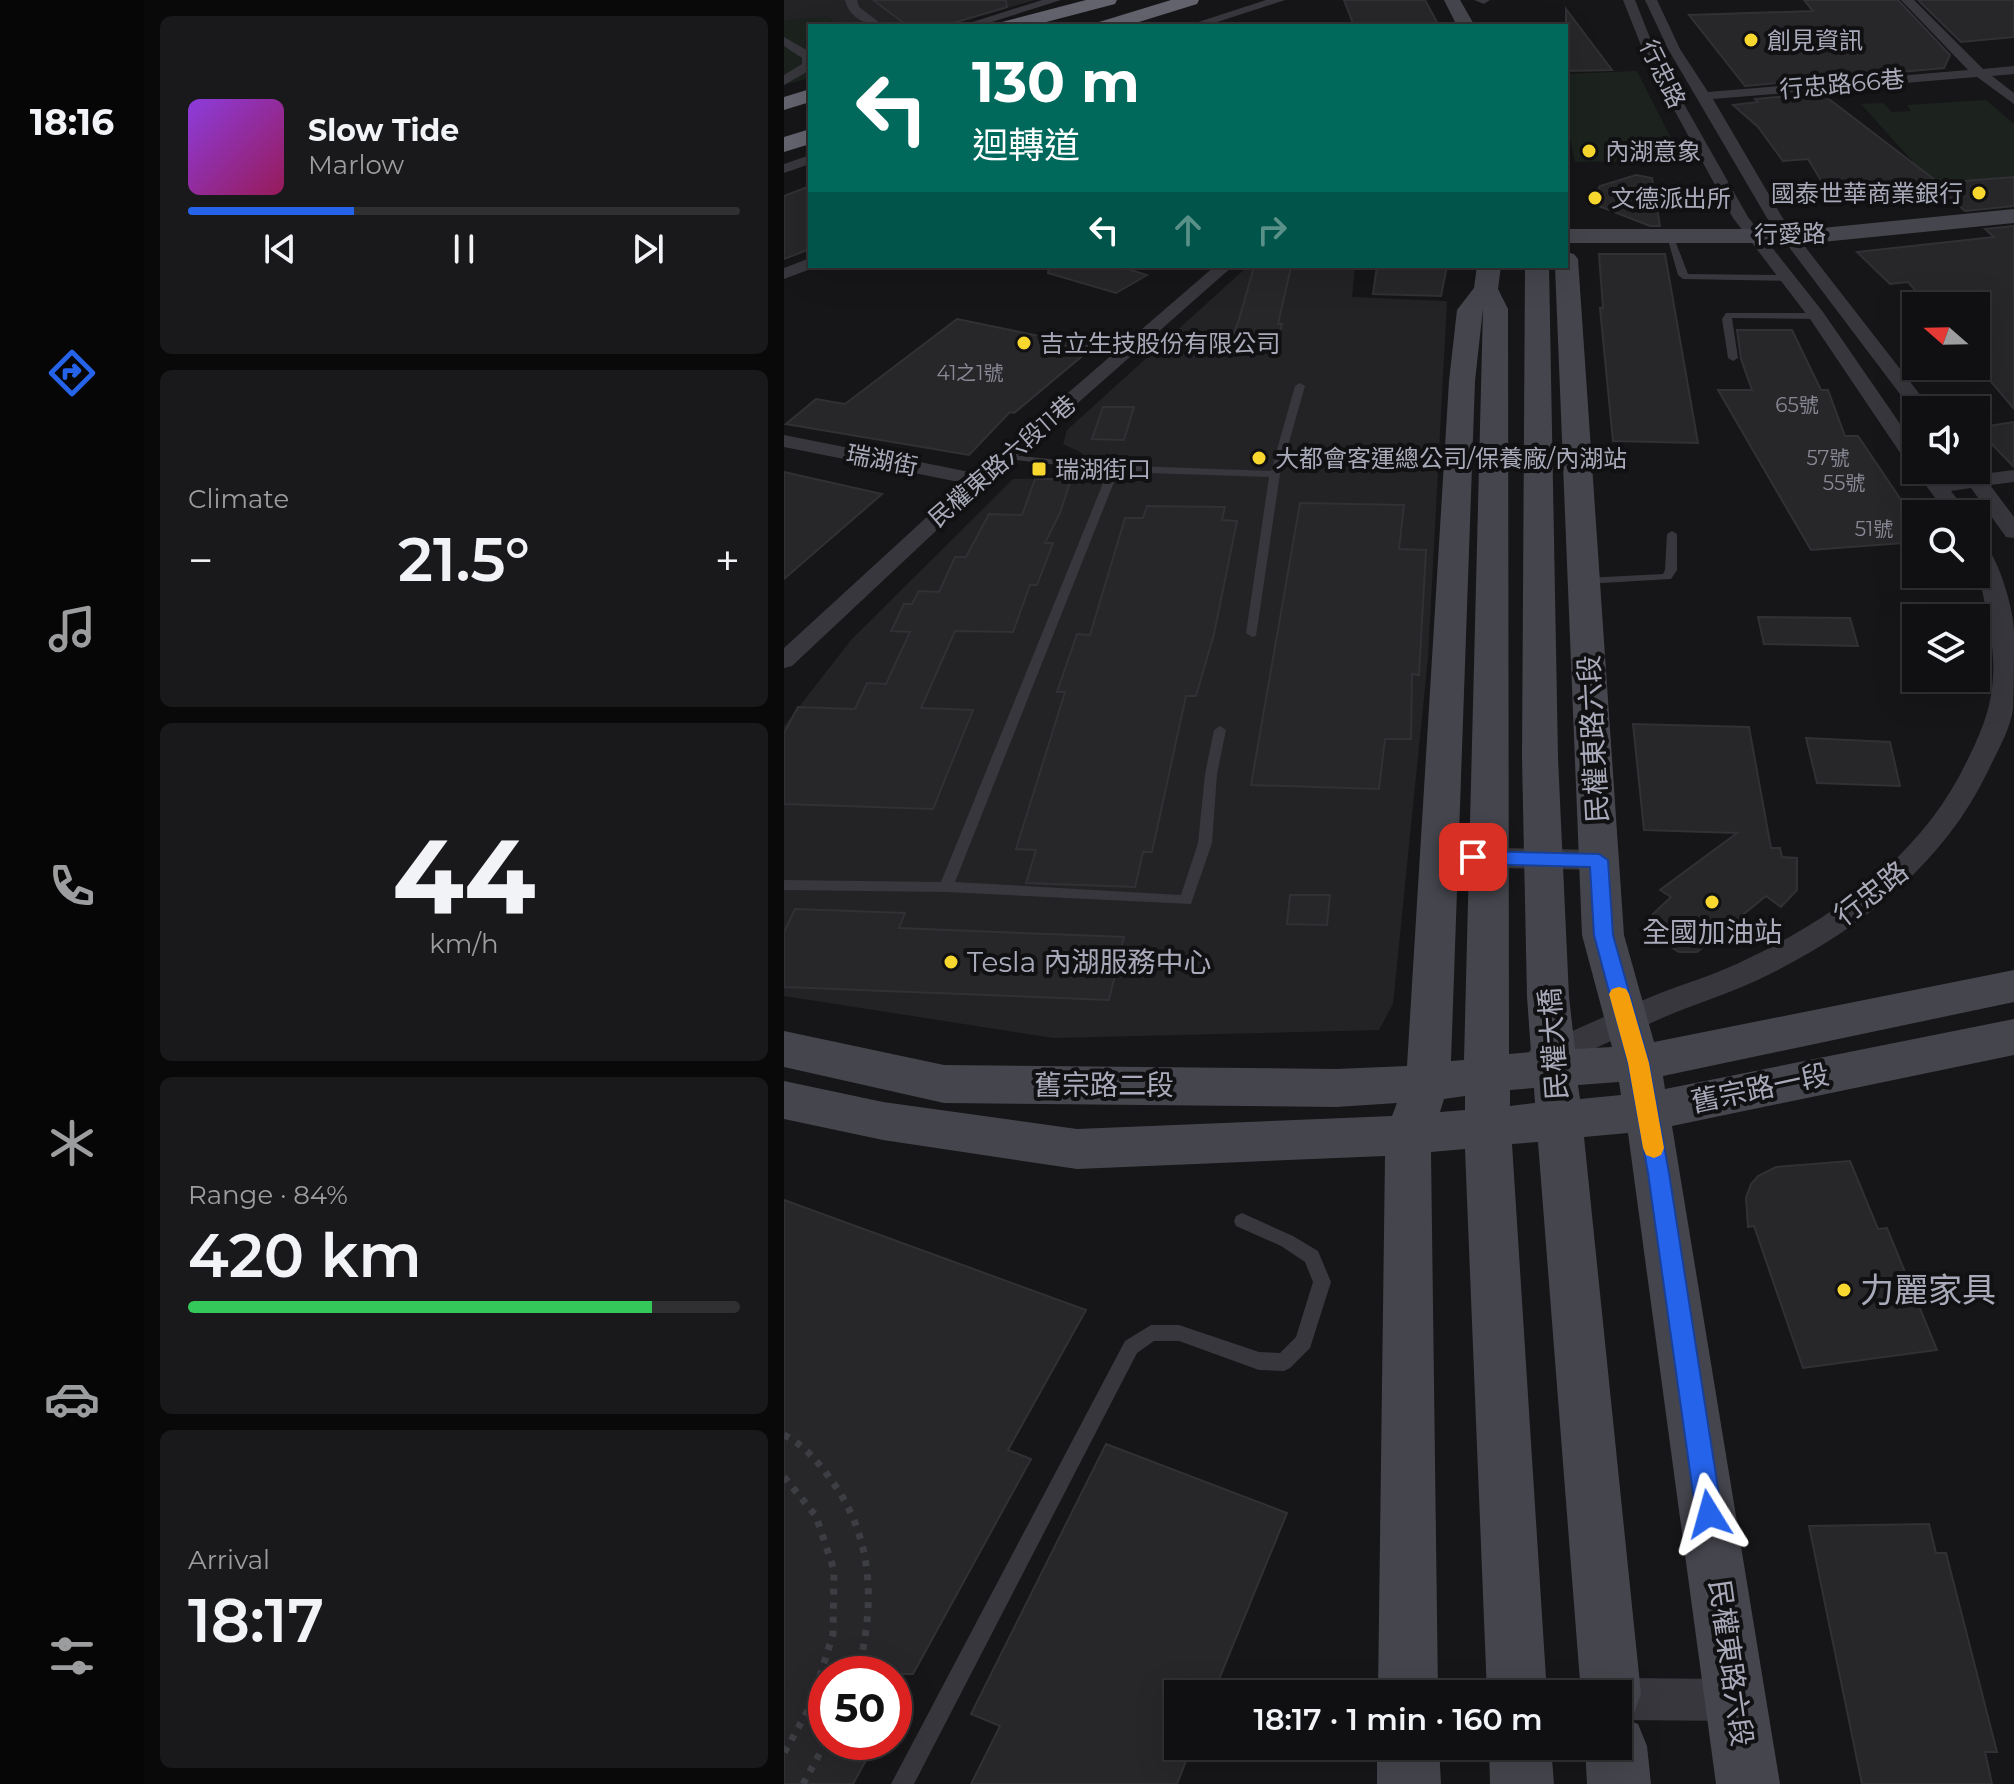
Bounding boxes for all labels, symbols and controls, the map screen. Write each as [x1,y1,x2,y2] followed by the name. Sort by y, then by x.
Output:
[1767,26,1863,55] place label: 創見資訊
[1742,31,1760,49] marker: 創見資訊
[1634,35,1692,113] street label: 行忠路
[972,48,1140,116] text: 130 m
[840,56,944,160] icon: left
[1778,64,1906,104] street label: 行忠路66巷
[30,100,114,144] text: 18:16
[308,112,459,149] text: Slow Tide
[972,123,1080,167] text: 迴轉道
[1605,137,1701,166] place label: 內湖意象
[1580,142,1598,160] marker: 內湖意象
[308,149,404,181] text: Marlow
[1771,179,1963,208] place label: 國泰世華商業銀行
[1611,184,1731,213] place label: 文德派出所
[1970,184,1988,202] marker: 國泰世華商業銀行
[1586,189,1604,207] marker: 文德派出所
[1082,208,1126,252] icon: left
[1166,208,1210,252] icon: ahead
[1250,208,1294,252] icon: right
[1754,219,1826,249] street label: 行愛路
[258,227,302,271] icon: previous
[442,227,486,271] icon: pause
[626,227,670,271] icon: next
[1902,292,1990,380] north arrow
[1902,292,1990,692] map controls
[1040,329,1280,358] place label: 吉立生技股份有限公司
[1015,334,1033,352] marker: 吉立生技股份有限公司
[44,345,100,401] icon: directions
[936,361,1004,385] house number: 41之1號
[923,389,1081,533] street label: 民權東路六段11巷
[1775,393,1819,417] house number: 65號
[1902,396,1990,484] button: sound
[844,439,920,481] street label: 瑞湖街
[1275,444,1627,473] place label: 大都會客運總公司/保養廠/內湖站
[1807,446,1849,470] house number: 57號
[1250,449,1268,467] marker: 大都會客運總公司/保養廠/內湖站
[1055,455,1151,484] place label: 瑞湖街口
[1030,460,1048,478] marker: 瑞湖街口
[1823,471,1865,495] house number: 55號
[188,483,289,515] text: Climate
[1902,500,1990,588] button: search
[1855,517,1893,541] house number: 51號
[398,523,530,596] text: 21.5°
[188,533,213,587] text: −
[715,533,740,587] text: +
[44,601,100,657] icon: music
[1902,604,1990,692] button: layers
[1572,654,1614,824] street label: 民權東路六段
[392,812,536,939] text: 44
[1439,823,1507,891] pin
[1451,835,1495,879] icon: arrive
[1827,854,1915,932] street label: 行忠路
[44,858,100,914] icon: phone
[1703,893,1721,911] marker: 全國加油站
[1642,915,1782,949] place label: 全國加油站
[429,928,499,960] text: km/h
[967,945,1212,979] place label: Tesla 內湖服務中心
[942,953,960,971] marker: Tesla 內湖服務中心
[1532,987,1574,1101] street label: 民權大橋
[1688,1057,1832,1119] street label: 舊宗路一段
[1034,1068,1174,1102] street label: 舊宗路二段
[44,1115,100,1171] icon: climate
[188,1179,348,1211] text: Range · 84%
[188,1219,422,1292] text: 420 km
[1860,1269,1996,1311] place label: 力麗家具
[1835,1281,1853,1299] marker: 力麗家具
[44,1371,100,1427] icon: car
[1667,1472,1751,1556] position arrow
[188,1544,270,1576] text: Arrival
[1702,1577,1760,1749] street label: 民權東路六段
[188,1584,324,1657] text: 18:17
[44,1628,100,1684] icon: filters
[808,1656,912,1760] speed limit sign: 50
[1254,1701,1542,1738] text: 18:17 · 1 min · 160 m

